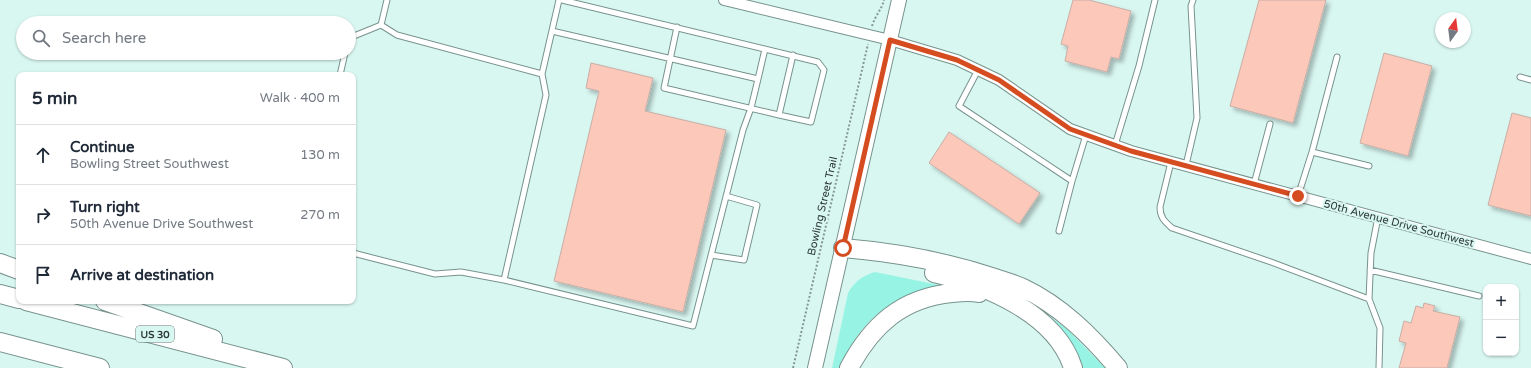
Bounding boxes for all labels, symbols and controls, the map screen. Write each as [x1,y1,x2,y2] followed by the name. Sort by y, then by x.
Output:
[1435,12,1471,48] north arrow
[16,16,356,60] search box
[30,27,52,49] icon: search
[62,29,146,47] text: Search here
[32,88,77,109] text: 5 min
[260,90,340,106] text: Walk · 400 m
[70,138,134,156] text: Continue
[32,144,54,166] icon: ahead
[300,147,340,163] text: 130 m
[805,155,840,257] street label: Bowling Street Trail
[70,156,229,172] text: Bowling Street Southwest
[1289,187,1307,205] route end
[1322,197,1475,250] street label: 50th Avenue Drive Southwest
[70,198,140,216] text: Turn right
[32,204,54,226] icon: right
[300,207,340,223] text: 270 m
[70,216,253,232] text: 50th Avenue Drive Southwest
[834,239,852,257] route start
[32,264,54,286] icon: arrive
[70,266,214,284] text: Arrive at destination
[1483,284,1519,356] map controls
[1483,284,1519,320] button: +
[1483,320,1519,356] button: −
[136,326,174,342] road number: US 30

